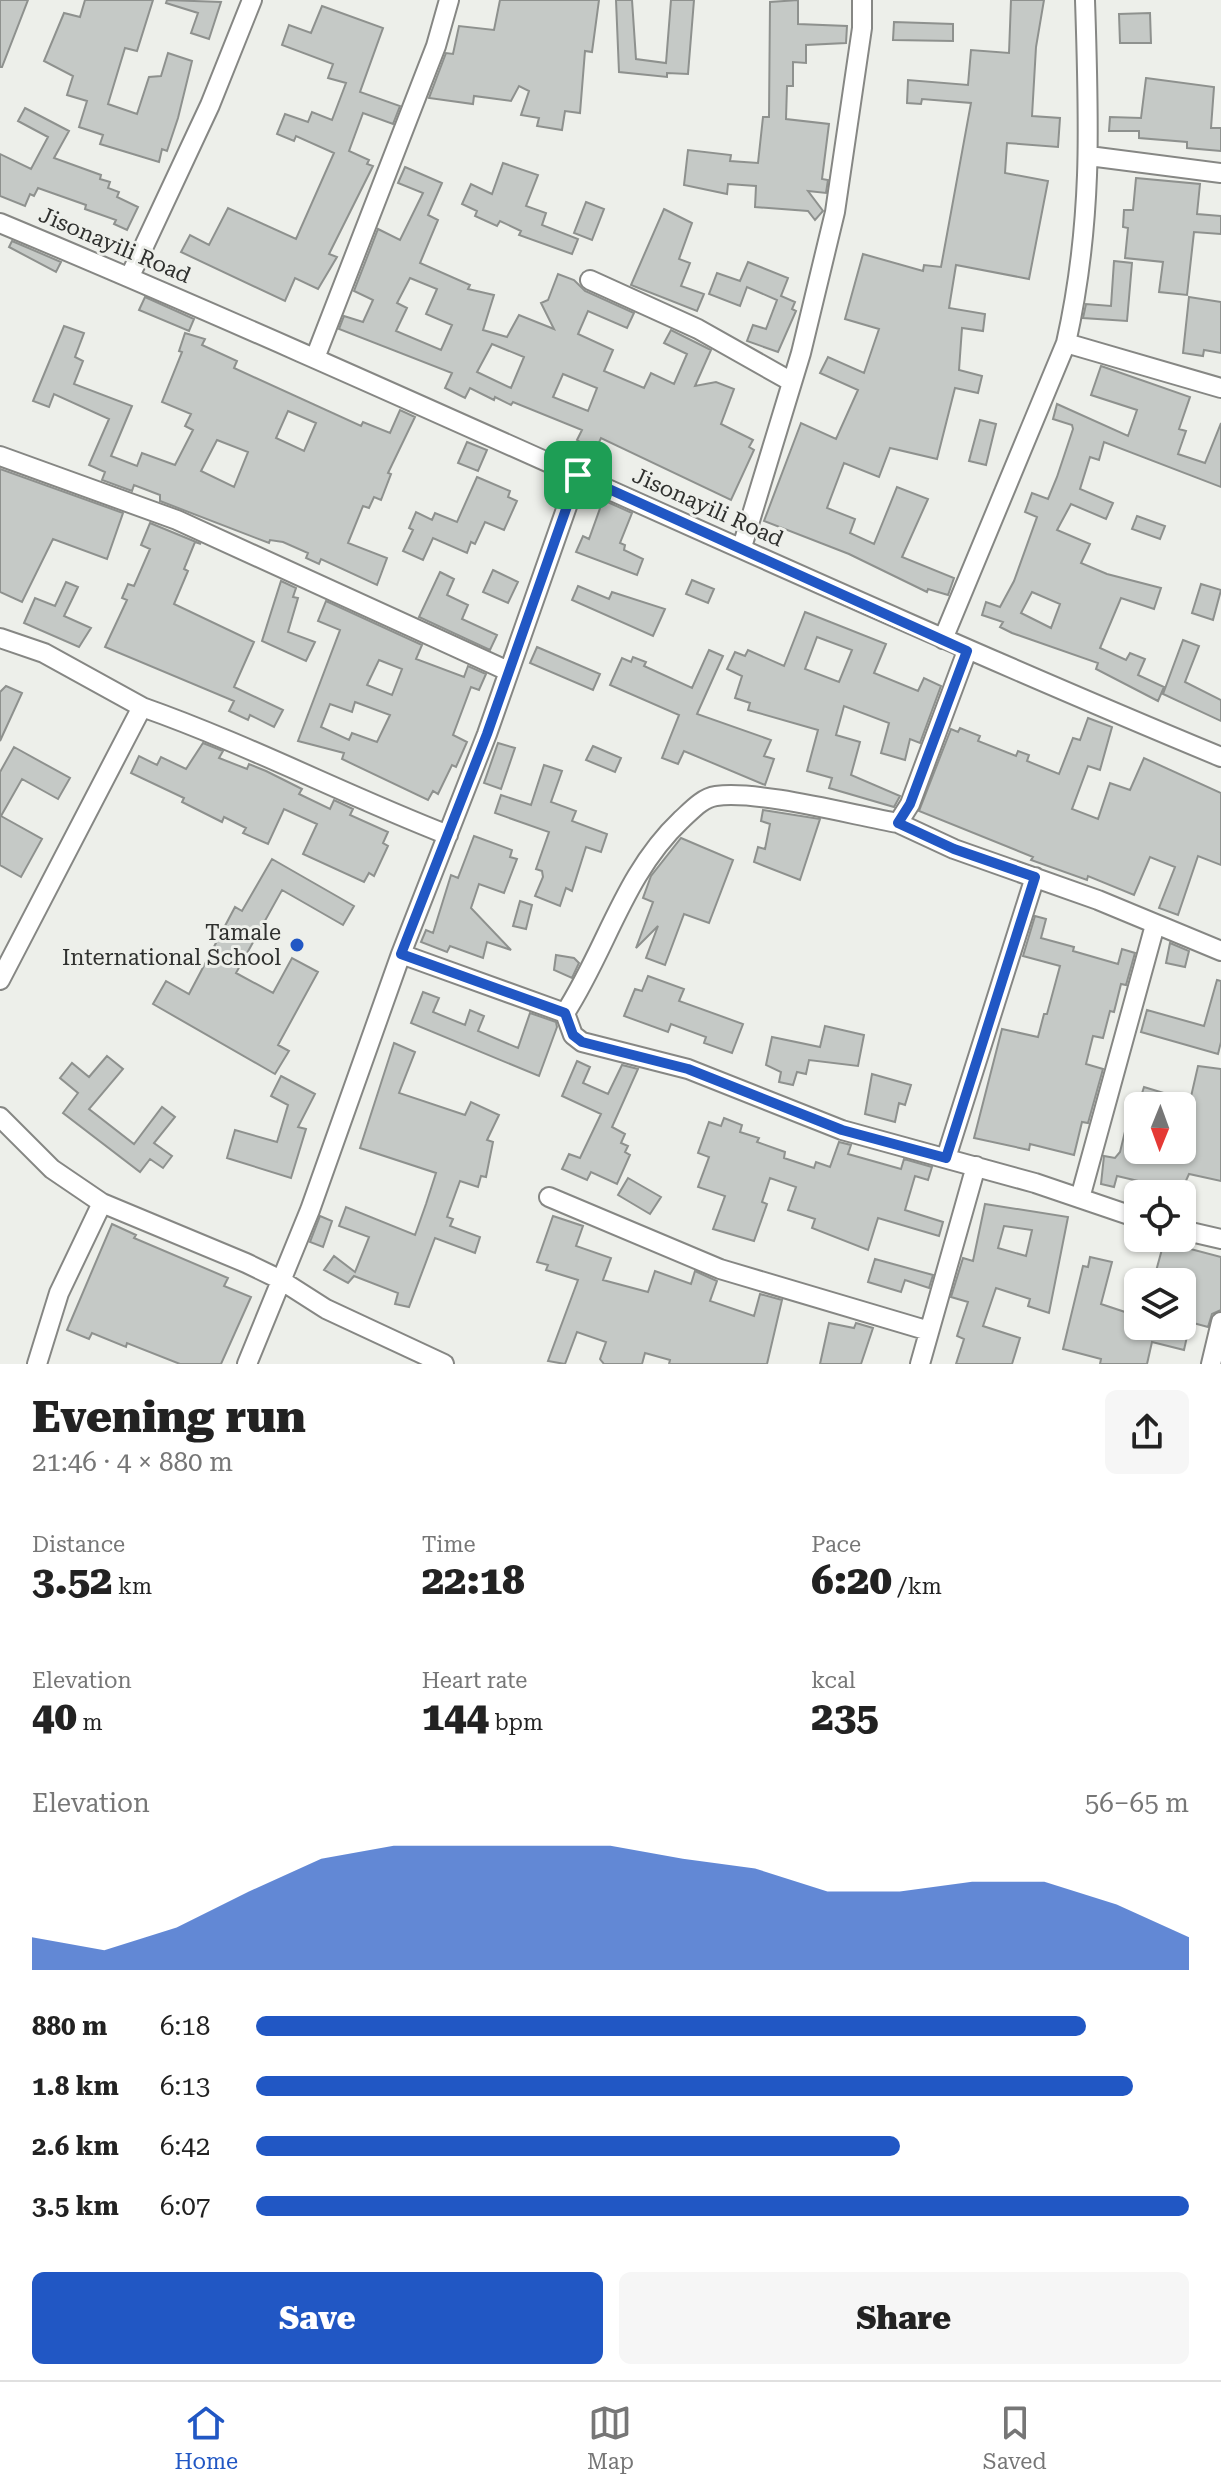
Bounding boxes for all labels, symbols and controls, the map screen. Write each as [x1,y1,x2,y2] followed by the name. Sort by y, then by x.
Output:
[35,202,195,288] street label: Jisonayili Road
[544,441,612,509] pin
[556,453,600,497] icon: arrive
[629,463,787,551] street label: Jisonayili Road
[62,920,281,970] place label: Tamale International School
[288,936,306,954] marker: Tamale International School
[1124,1092,1196,1164] north arrow
[1124,1092,1196,1340] map controls
[1124,1180,1196,1252] button: locate
[1124,1268,1196,1340] button: layers
[1105,1390,1189,1474] button: share
[32,1391,306,1443] text: Evening run
[32,1447,233,1477] text: 21:46 · 4 × 880 m
[32,1532,125,1557] text: Distance
[422,1532,476,1557] text: Time
[811,1532,861,1557] text: Pace
[32,1557,113,1604] text: 3.52
[422,1557,525,1604] text: 22:18
[811,1557,892,1604] text: 6:20
[113,1574,152,1599] text: km
[892,1574,942,1599] text: /km
[32,1668,132,1693] text: Elevation
[422,1668,527,1693] text: Heart rate
[811,1668,856,1693] text: kcal
[32,1693,77,1740] text: 40
[422,1693,489,1740] text: 144
[811,1693,879,1740] text: 235
[77,1710,102,1735] text: m
[489,1710,543,1735] text: bpm
[32,1788,150,1818] text: Elevation
[1085,1788,1189,1818] text: 56–65 m
[32,2011,107,2041] text: 880 m
[160,2011,210,2041] text: 6:18
[32,2071,119,2101] text: 1.8 km
[160,2071,210,2101] text: 6:13
[32,2131,119,2161] text: 2.6 km
[160,2131,210,2161] text: 6:42
[32,2191,119,2221] text: 3.5 km
[160,2191,210,2221] text: 6:07
[32,2272,603,2364] button: Save
[619,2272,1189,2364] button: Share
[174,2401,238,2474] tab: Home
[587,2401,634,2474] tab: Map
[983,2401,1047,2474] tab: Saved

